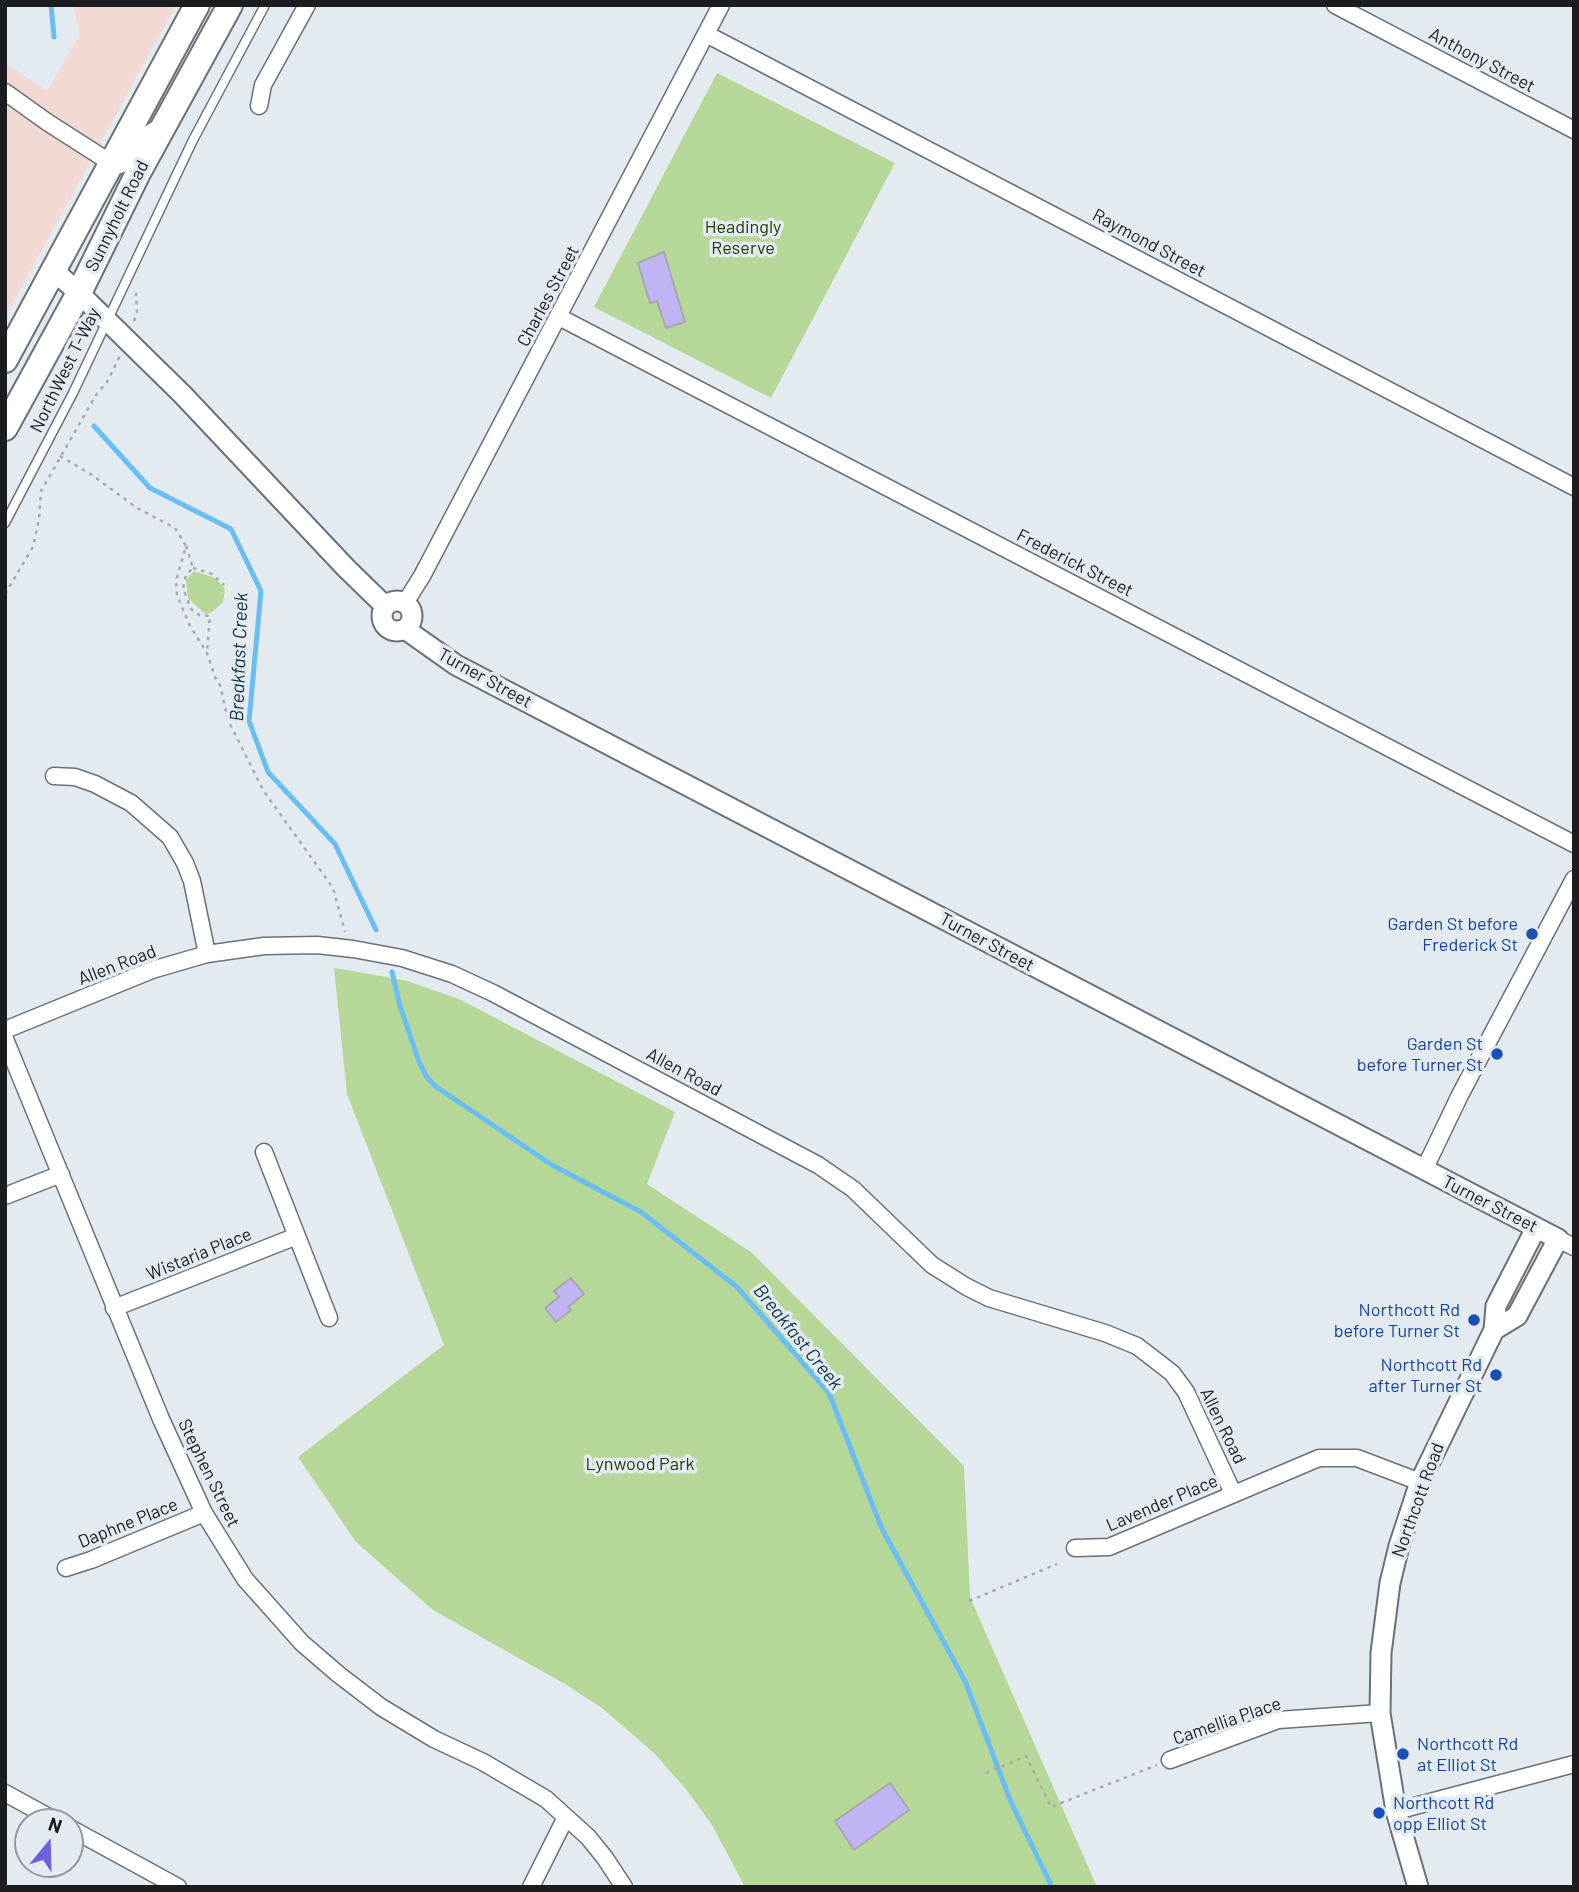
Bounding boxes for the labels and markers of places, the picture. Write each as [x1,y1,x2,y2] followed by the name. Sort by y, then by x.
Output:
[1387,913,1518,956] place label: Garden St before Frederick St
[1524,926,1540,942] marker: Garden St before Frederick St
[1357,1033,1483,1076] place label: Garden St before Turner St
[1489,1046,1505,1062] marker: Garden St before Turner St
[1334,1299,1460,1342] place label: Northcott Rd before Turner St
[1466,1312,1482,1328] marker: Northcott Rd before Turner St
[1368,1354,1482,1396] place label: Northcott Rd after Turner St
[1488,1367,1504,1383] marker: Northcott Rd after Turner St
[1417,1733,1518,1776] place label: Northcott Rd at Elliot St
[1395,1746,1411,1762] marker: Northcott Rd at Elliot St
[1393,1792,1494,1834] place label: Northcott Rd opp Elliot St
[1371,1805,1387,1821] marker: Northcott Rd opp Elliot St

